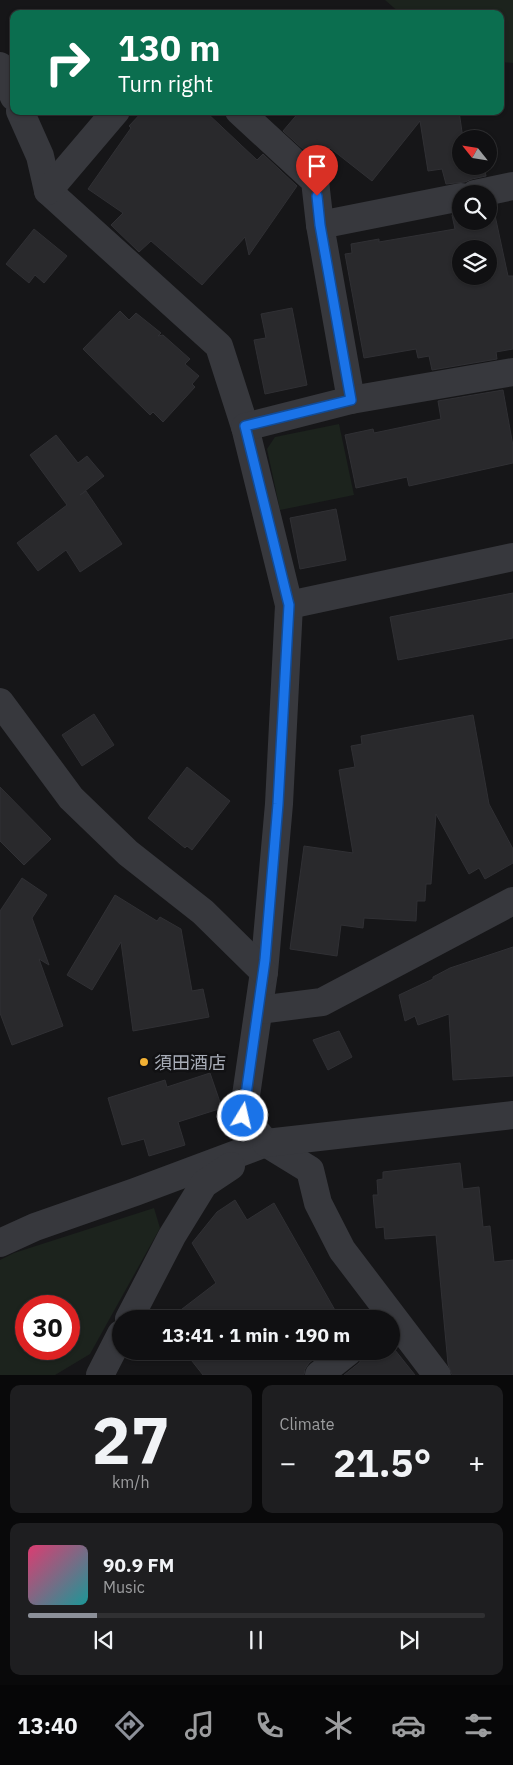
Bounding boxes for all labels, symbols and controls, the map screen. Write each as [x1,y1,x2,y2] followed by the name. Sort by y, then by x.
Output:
[118,25,221,71] text: 130 m
[35,30,100,95] icon: right
[118,69,213,98] text: Turn right
[452,130,498,175] north arrow
[452,130,497,285] map controls
[296,145,338,196] pin
[303,152,331,180] icon: arrive
[452,185,497,230] button: search
[452,240,497,285] button: layers
[154,1051,226,1074] place label: 須田酒店
[138,1056,150,1068] marker: 須田酒店
[216,1089,268,1141] position arrow
[15,1295,80,1360] speed limit sign: 30
[162,1323,350,1347] text: 13:41 · 1 min · 190 m
[92,1397,170,1482] text: 27
[280,1414,335,1434] text: Climate
[333,1438,431,1487] text: 21.5°
[280,1444,296,1481] text: −
[468,1444,485,1481] text: +
[112,1472,150,1492] text: km/h
[103,1553,174,1577] text: 90.9 FM
[103,1577,145,1597] text: Music
[90,1626,118,1654] icon: previous
[242,1626,270,1654] icon: pause
[395,1626,423,1654] icon: next
[112,1708,147,1743] icon: directions
[182,1708,217,1743] icon: music
[252,1708,287,1743] icon: phone
[321,1708,356,1743] icon: climate
[391,1708,426,1743] icon: car
[461,1708,496,1743] icon: filters
[17,1711,77,1740] text: 13:40

